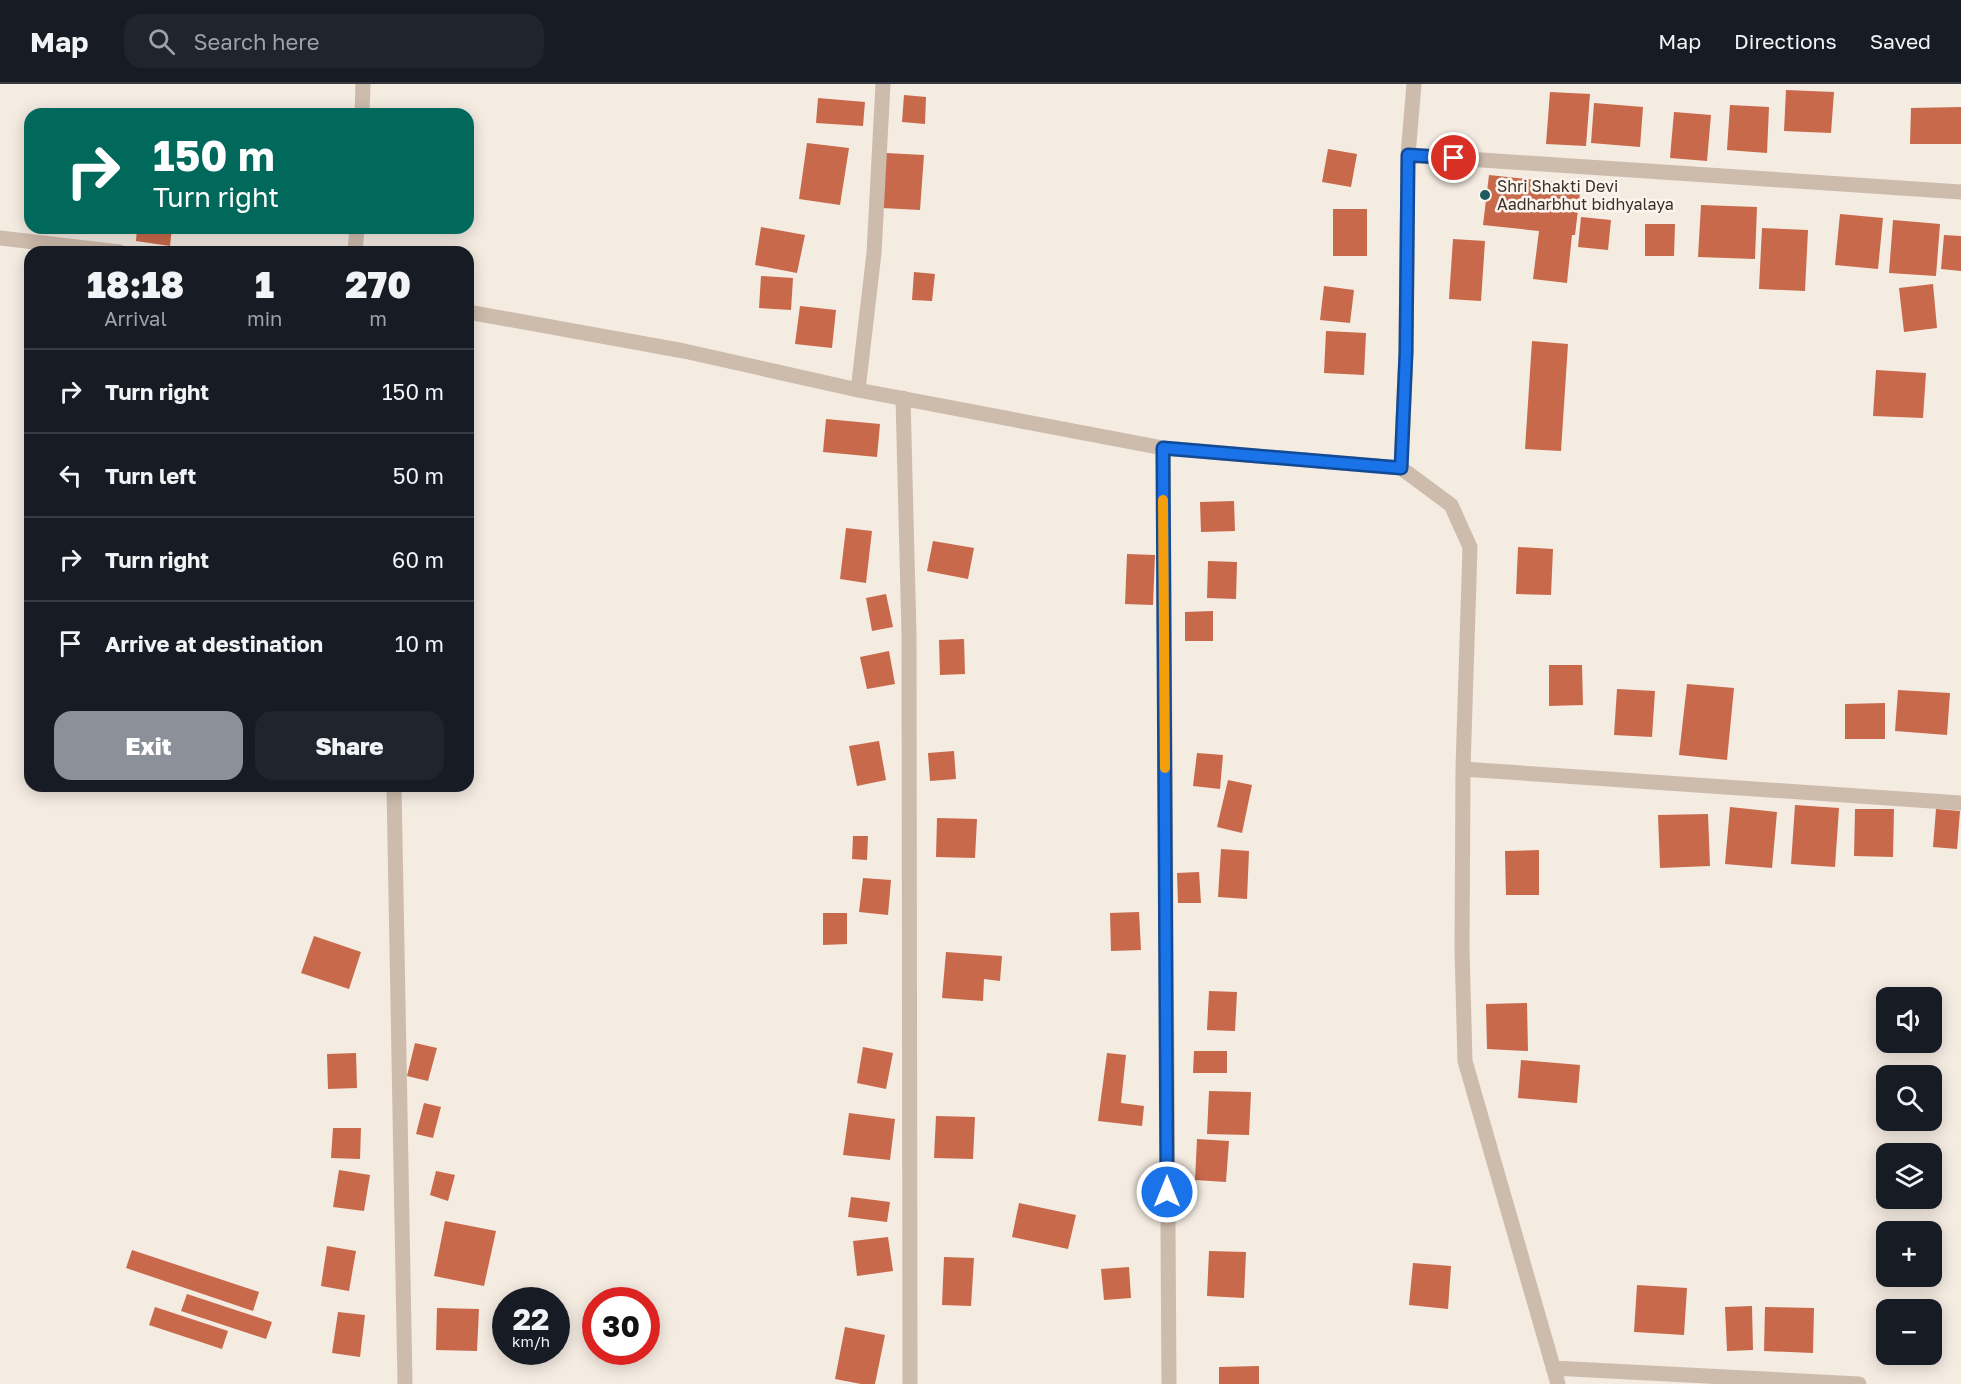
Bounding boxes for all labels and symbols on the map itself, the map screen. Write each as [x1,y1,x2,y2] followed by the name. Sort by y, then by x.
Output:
[1428,132,1479,183] pin
[1497,176,1674,214] place label: Shri Shakti Devi Aadharbhut bidhyalaya
[1478,188,1492,202] marker: Shri Shakti Devi Aadharbhut bidhyalaya
[1135,1160,1199,1224] position arrow
[582,1287,660,1365] speed limit sign: 30

